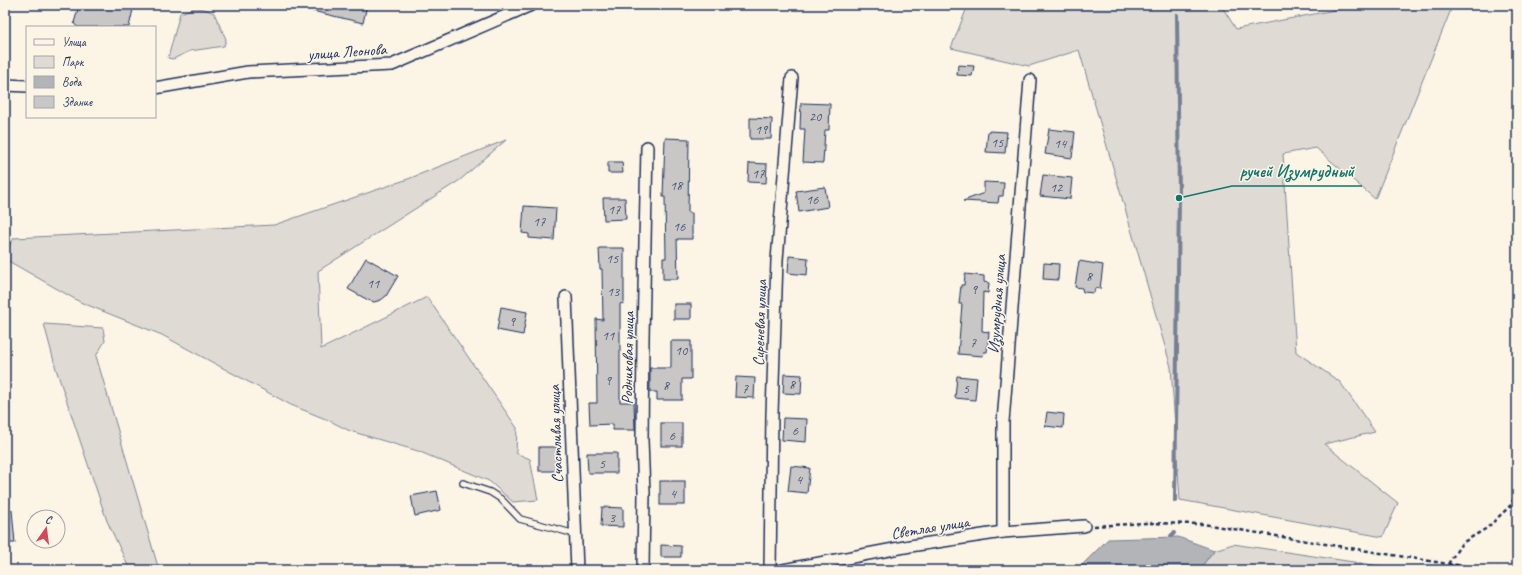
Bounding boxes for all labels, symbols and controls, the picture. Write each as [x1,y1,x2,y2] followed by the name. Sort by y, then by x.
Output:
[26,26,156,118] legend
[62,34,87,50] text: Улица
[306,39,388,65] street label: улица Леонова
[62,54,85,70] text: Парк
[62,74,83,90] text: Вода
[62,94,93,110] text: Здание
[809,108,823,125] house number: 20
[755,121,769,138] house number: 19
[991,134,1004,151] house number: 15
[1054,135,1068,152] house number: 14
[1232,157,1362,186] callout: ручей Изумрудный
[1240,161,1356,183] text: ручей Изумрудный
[752,165,765,182] house number: 17
[670,177,684,194] house number: 18
[1050,179,1064,196] house number: 12
[806,191,819,208] house number: 16
[608,201,621,218] house number: 17
[533,213,546,230] house number: 17
[673,218,686,235] house number: 16
[606,250,619,267] house number: 15
[984,253,1010,354] street label: Изумрудная улица
[1086,268,1094,285] house number: 8
[367,275,380,292] house number: 11
[748,278,772,367] street label: Сиреневая улица
[971,281,979,298] house number: 9
[607,283,621,300] house number: 13
[617,310,639,405] street label: Родниковая улица
[509,313,517,330] house number: 9
[602,327,615,344] house number: 11
[970,334,977,351] house number: 7
[675,342,689,359] house number: 10
[605,372,613,389] house number: 9
[789,376,797,393] house number: 8
[663,377,671,394] house number: 8
[742,380,749,397] house number: 7
[963,380,970,397] house number: 5
[544,384,568,483] street label: Счастливая улица
[792,422,799,439] house number: 6
[669,427,676,444] house number: 6
[599,455,606,472] house number: 5
[796,471,804,488] house number: 4
[670,485,678,502] house number: 4
[26,509,66,549] north arrow
[609,509,617,526] house number: 3
[44,512,54,527] text: С
[890,512,972,544] street label: Светлая улица

